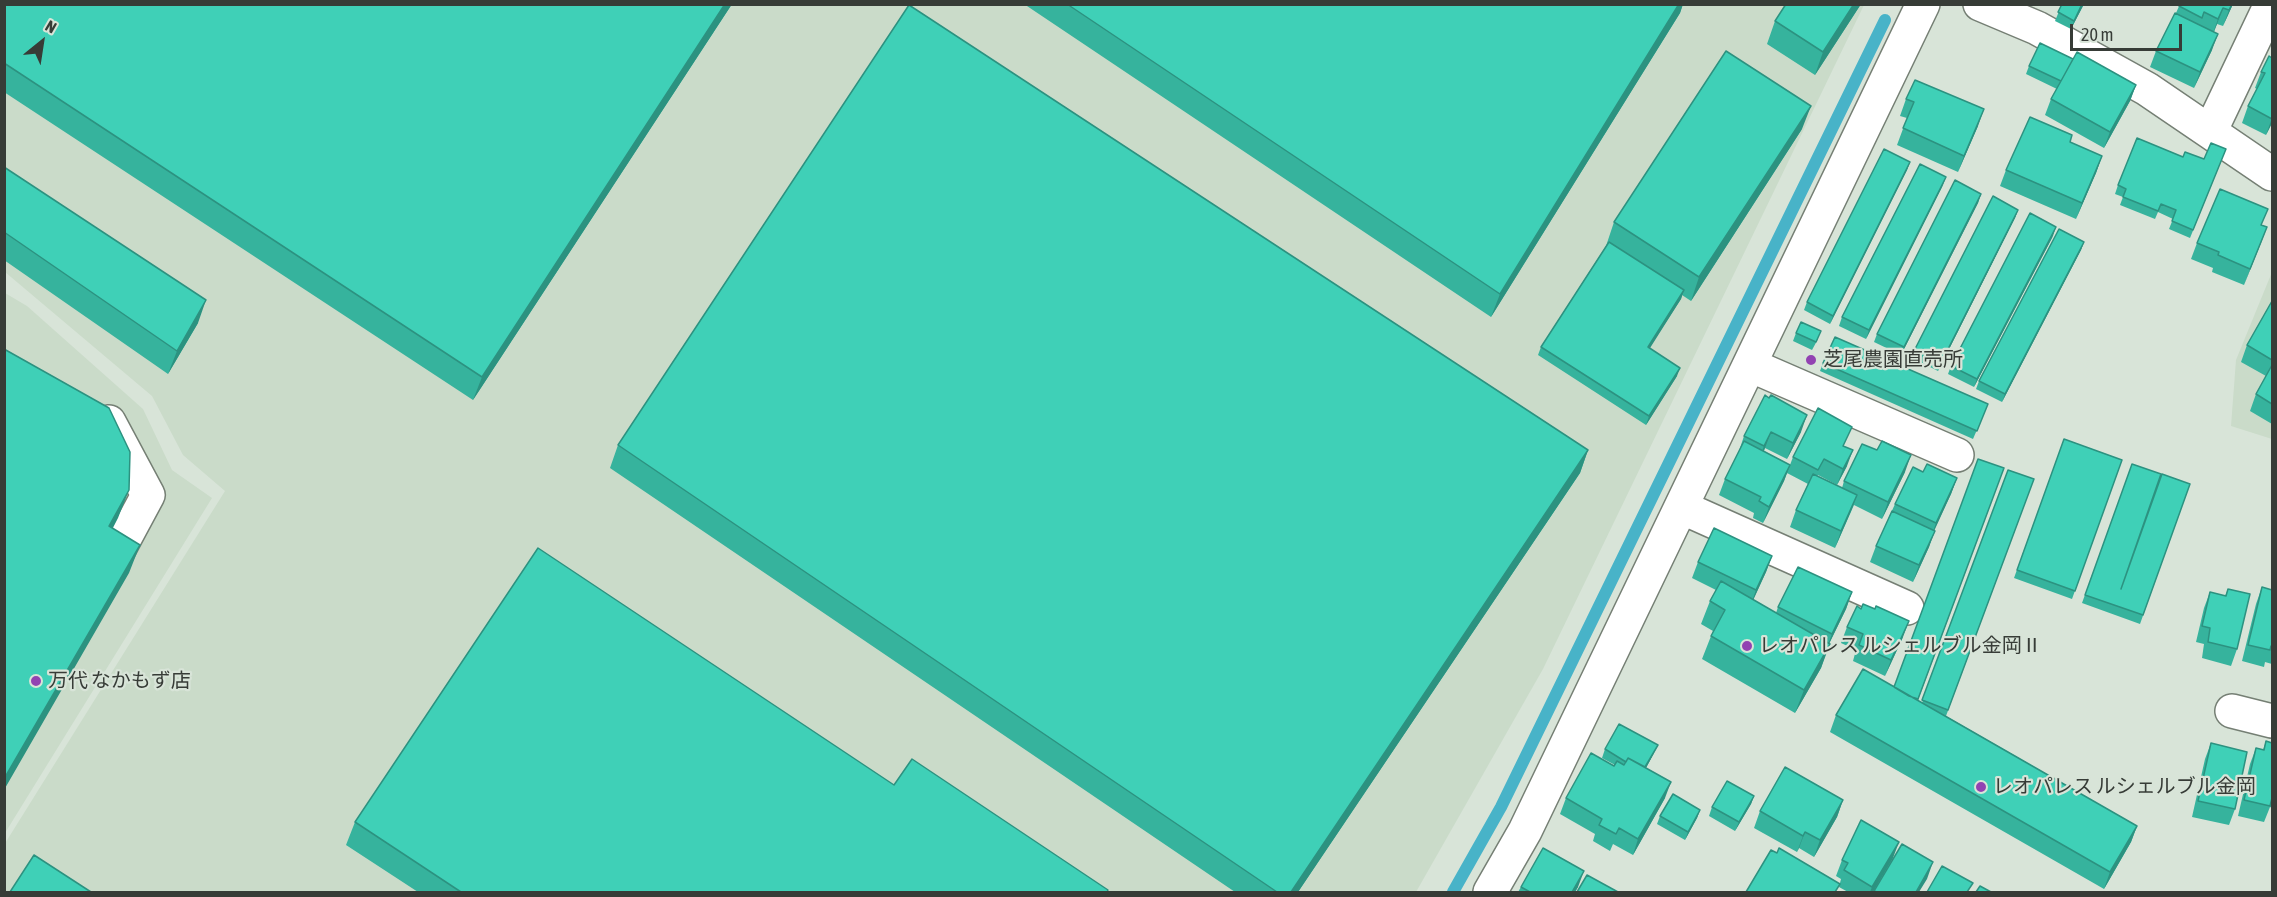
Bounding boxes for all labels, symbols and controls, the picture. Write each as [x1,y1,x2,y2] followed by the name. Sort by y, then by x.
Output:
[12,12,72,72] north arrow
[2073,12,2186,50] scale bar
[42,16,60,37] text: N
[2081,24,2113,45] text: 20 m
[1823,348,1963,372] place label: 芝尾農園直売所
[1804,353,1818,367] marker: 芝尾農園直売所
[1759,634,2042,658] place label: レオパレス ルシェルブル金岡Ⅱ
[1740,639,1754,653] marker: レオパレス ルシェルブル金岡Ⅱ
[48,669,191,693] place label: 万代 なかもず店
[29,674,43,688] marker: 万代 なかもず店
[1993,775,2256,799] place label: レオパレス ルシェルブル金岡
[1974,780,1988,794] marker: レオパレス ルシェルブル金岡

